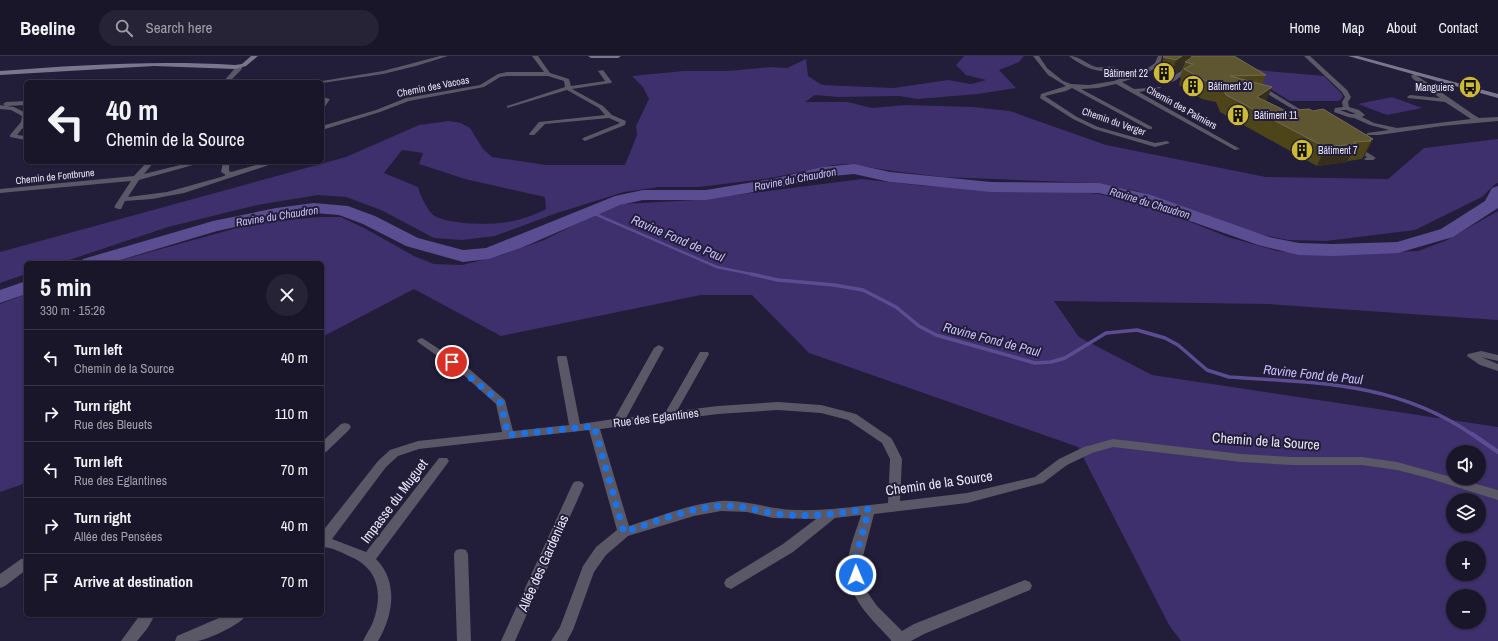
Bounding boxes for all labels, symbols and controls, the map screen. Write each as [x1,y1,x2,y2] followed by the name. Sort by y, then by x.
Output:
[99,10,379,46] search box
[20,15,75,41] text: Beeline
[113,17,135,39] icon: search
[145,17,212,38] text: Search here
[1289,19,1320,37] text: Home
[1342,19,1364,37] text: Map
[1386,19,1416,37] text: About
[1438,19,1478,37] text: Contact
[1151,60,1177,86] building icon: Bâtiment 22
[1104,67,1148,80] place label: Bâtiment 22
[396,73,470,100] street label: Chemin des Vacoas
[1180,73,1206,99] building icon: Bâtiment 20
[1457,74,1483,100] bus stop icon: Manguiers
[1208,80,1253,93] place label: Bâtiment 20
[1415,81,1454,94] place label: Manguiers
[1144,83,1219,132] street label: Chemin des Palmiers
[106,91,158,129] text: 40 m
[40,96,92,148] icon: left
[1225,102,1251,128] building icon: Bâtiment 11
[1080,104,1148,139] street label: Chemin du Verger
[1254,109,1298,122] place label: Bâtiment 11
[106,127,245,152] text: Chemin de la Source
[1289,137,1315,163] building icon: Bâtiment 7
[1318,144,1358,157] place label: Bâtiment 7
[753,164,837,194] water label: Ravine du Chaudron
[15,166,96,187] street label: Chemin de Fontbrune
[1108,184,1192,222] water label: Ravine du Chaudron
[235,203,319,229] water label: Ravine du Chaudron
[629,211,728,266] water label: Ravine Fond de Paul
[40,271,91,303] text: 5 min
[266,274,308,316] button: close
[40,302,105,319] text: 330 m · 15:26
[941,318,1043,361] water label: Ravine Fond de Paul
[74,339,122,360] text: Turn left
[435,345,469,379] pin
[40,347,62,369] icon: left
[281,347,308,368] text: 40 m
[441,351,463,373] icon: arrive
[74,360,174,377] text: Chemin de la Source
[1262,361,1364,388] water label: Ravine Fond de Paul
[74,395,131,416] text: Turn right
[40,403,62,425] icon: right
[275,403,308,424] text: 110 m
[612,405,700,431] street label: Rue des Eglantines
[74,416,152,433] text: Rue des Bleuets
[1212,428,1320,454] street label: Chemin de la Source
[1446,445,1486,629] map controls
[1446,445,1486,485] button: sound
[74,451,122,472] text: Turn left
[356,455,432,547] street label: Impasse du Muguet
[40,459,62,481] icon: left
[281,459,308,480] text: 70 m
[884,467,994,499] street label: Chemin de la Source
[74,472,167,489] text: Rue des Eglantines
[1446,493,1486,533] button: layers
[74,507,131,528] text: Turn right
[513,512,572,615] street label: Allée des Gardenias
[40,515,62,537] icon: right
[281,515,308,536] text: 40 m
[74,528,162,545] text: Allée des Pensées
[1446,541,1486,581] button: +
[835,554,877,596] position arrow
[40,571,62,593] icon: arrive
[74,571,193,592] text: Arrive at destination
[281,571,308,592] text: 70 m
[1446,589,1486,629] button: −

